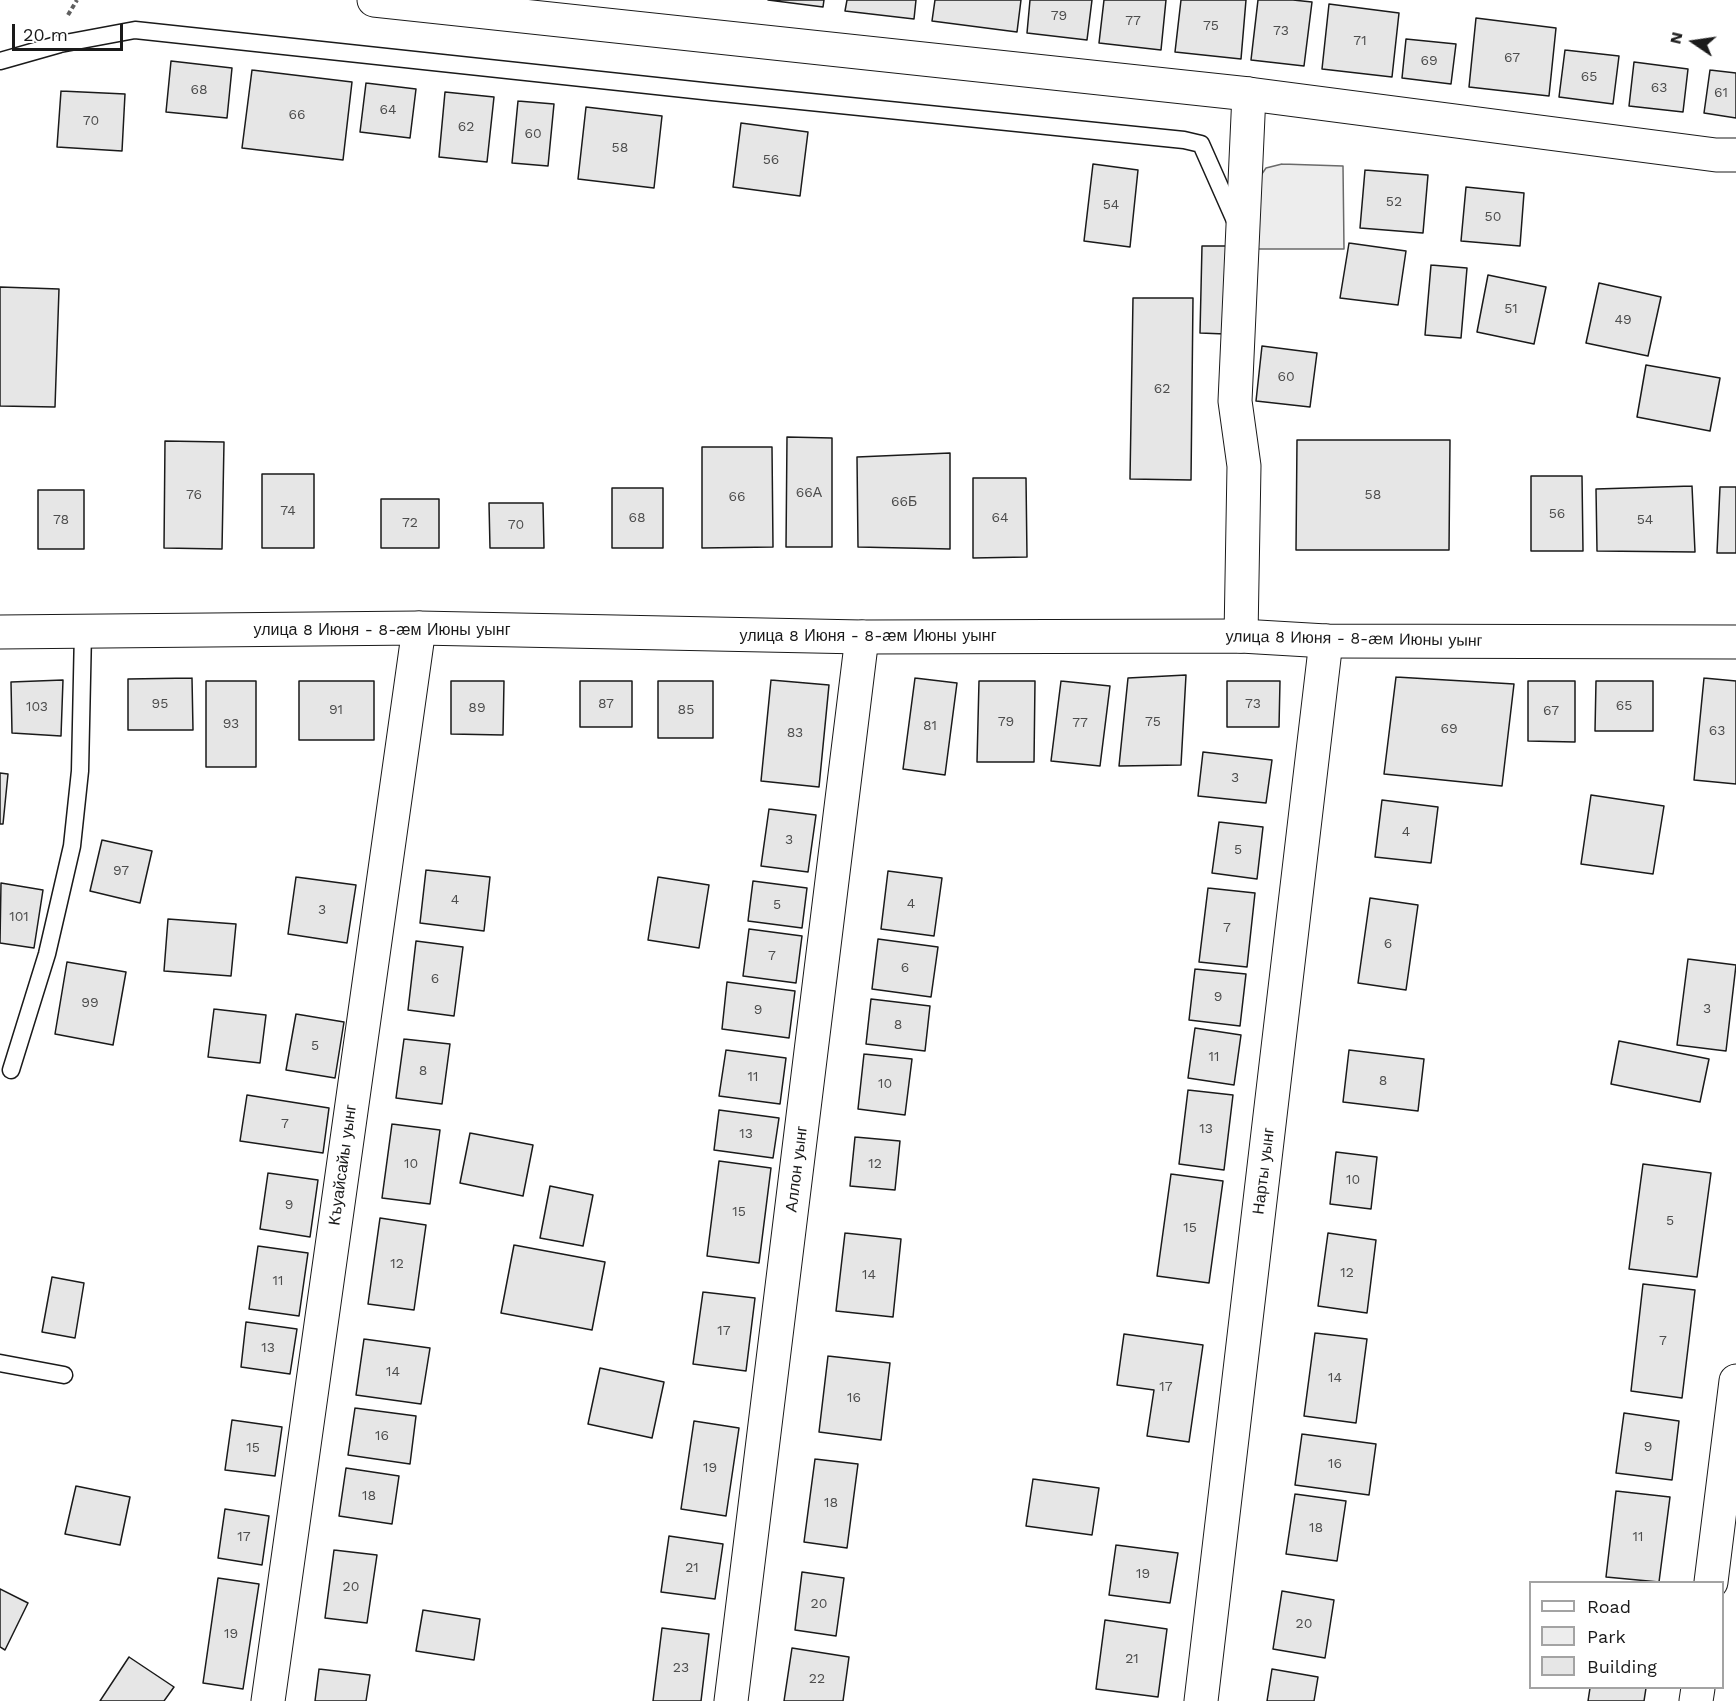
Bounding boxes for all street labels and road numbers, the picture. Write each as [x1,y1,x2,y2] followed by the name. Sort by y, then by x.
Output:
[254,620,510,640] street label: улица 8 Июня - 8-ӕм Июны уынг
[740,626,996,646] street label: улица 8 Июня - 8-ӕм Июны уынг
[1225,627,1483,651] street label: улица 8 Июня - 8-ӕм Июны уынг
[325,1103,361,1227] street label: Къуайсайы уынг
[782,1125,812,1213] street label: Аллон уынг
[1249,1126,1279,1216] street label: Нарты уынг

